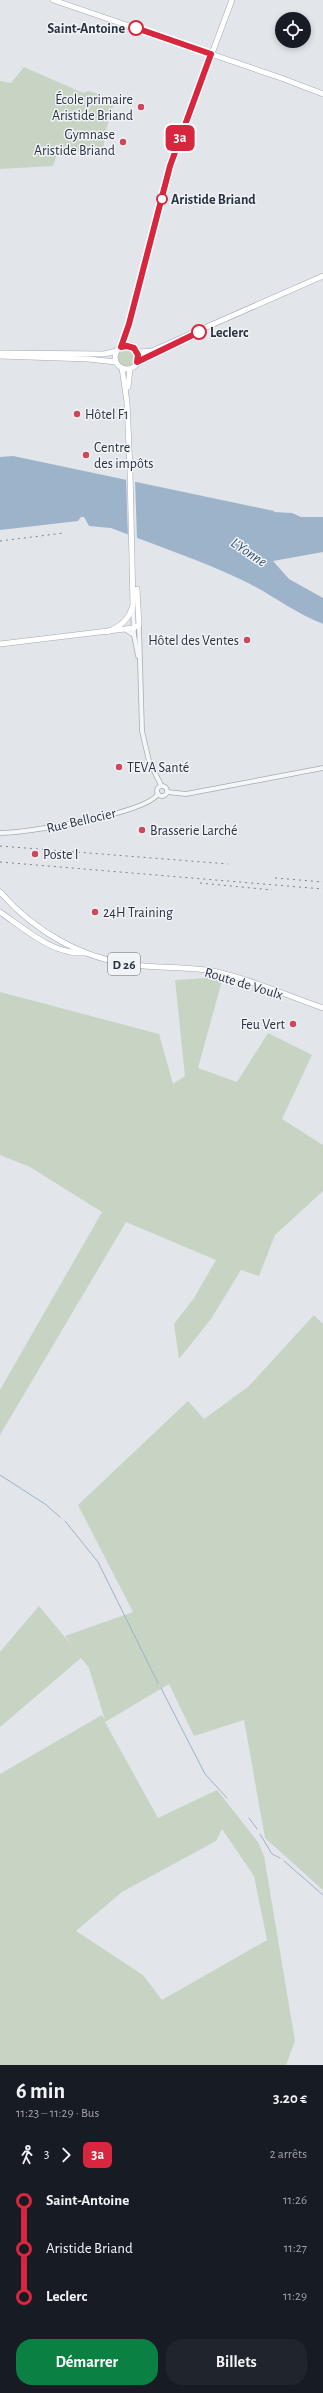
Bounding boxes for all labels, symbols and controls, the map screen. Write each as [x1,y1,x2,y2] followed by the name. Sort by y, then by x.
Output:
[275,12,311,48] map controls
[275,12,311,48] button: locate
[128,20,144,36] marker: Saint-Antoine
[47,22,125,36] place label: Saint-Antoine
[52,90,133,123] place label: École primaire Aristide Briand
[136,102,146,112] marker: École primaire Aristide Briand
[162,125,198,151] line badge: 3a
[34,128,115,158] place label: Gymnase Aristide Briand
[174,131,186,145] text: 3a
[118,137,128,147] marker: Gymnase Aristide Briand
[156,193,168,205] marker: Aristide Briand
[171,193,256,207] place label: Aristide Briand
[191,324,207,340] marker: Leclerc
[210,326,249,340] place label: Leclerc
[85,408,129,422] place label: Hôtel F1
[72,409,82,419] marker: Hôtel F1
[94,441,153,471] place label: Centre des impôts
[81,450,91,460] marker: Centre des impôts
[228,535,270,570] water label: L'Yonne
[148,634,239,648] place label: Hôtel des Ventes
[242,635,252,645] marker: Hôtel des Ventes
[127,761,189,775] place label: TEVA Santé
[114,762,124,772] marker: TEVA Santé
[45,806,118,836] street label: Rue Bellocier
[150,824,238,838] place label: Brasserie Larché
[137,825,147,835] marker: Brasserie Larché
[43,848,79,862] place label: Poste I
[30,849,40,859] marker: Poste I
[103,906,173,920] place label: 24H Training
[90,907,100,917] marker: 24H Training
[108,953,140,975] road number: D 26
[203,965,285,1003] street label: Route de Voulx
[241,1018,286,1032] place label: Feu Vert
[288,1019,298,1029] marker: Feu Vert
[16,2080,65,2102] text: 6 min
[273,2091,307,2106] text: 3.20 €
[16,2107,99,2120] text: 11:23 – 11:29 · Bus
[16,2144,38,2166] icon: walk
[55,2144,77,2166] icon: forward
[44,2148,49,2161] text: 3
[91,2148,104,2162] text: 3a
[270,2148,307,2161] text: 2 arrêts
[46,2193,129,2208] text: Saint-Antoine
[283,2194,307,2207] text: 11:26
[46,2241,133,2256] text: Aristide Briand
[284,2242,307,2255] text: 11:27
[46,2289,87,2304] text: Leclerc
[283,2290,307,2303] text: 11:29
[16,2339,158,2385] button: Démarrer
[166,2339,307,2385] button: Billets

